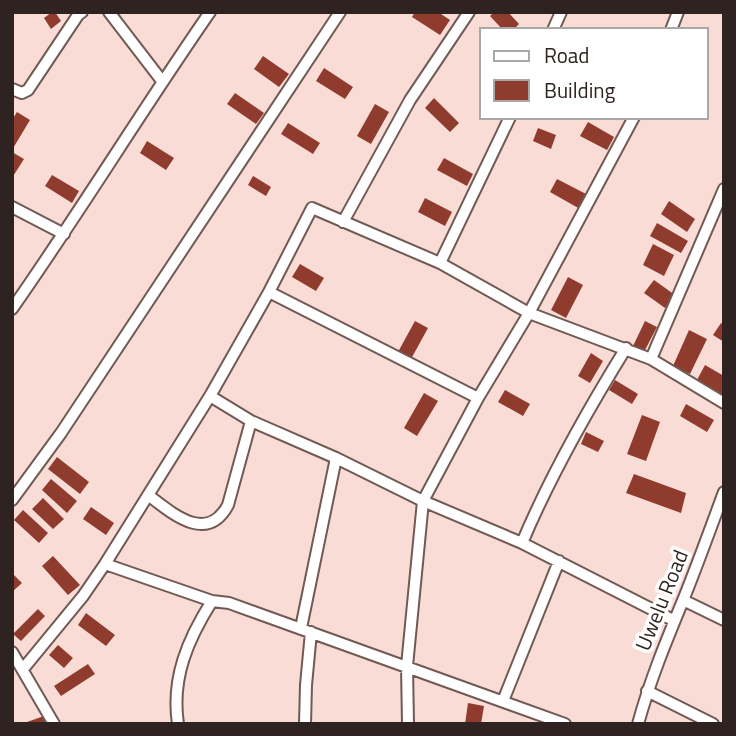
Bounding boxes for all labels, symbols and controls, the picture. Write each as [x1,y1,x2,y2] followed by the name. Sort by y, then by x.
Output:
[480,28,708,119] legend
[544,39,589,71] text: Road
[544,74,616,106] text: Building
[626,545,696,655] street label: Uwelu Road

